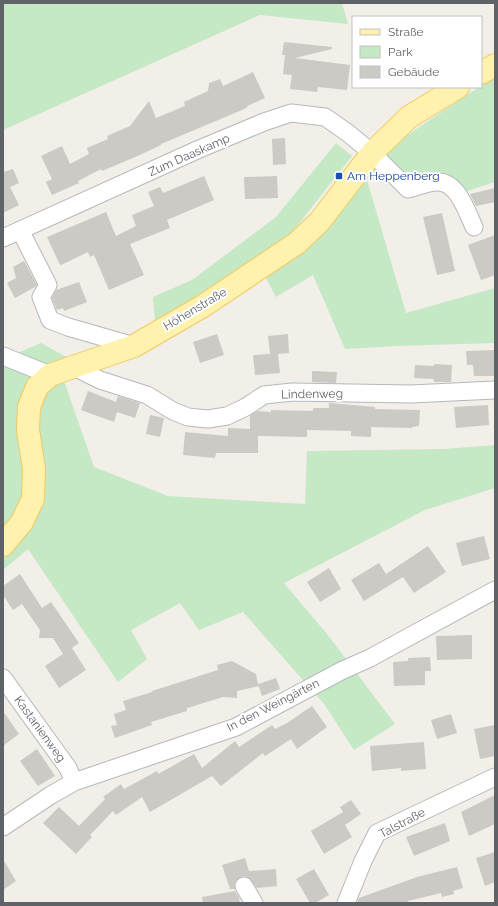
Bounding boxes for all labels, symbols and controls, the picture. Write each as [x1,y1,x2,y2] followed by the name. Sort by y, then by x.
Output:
[352,16,482,88] legend
[388,25,424,39] text: Straße
[388,45,413,59] text: Park
[388,65,439,79] text: Gebäude
[146,131,232,179] street label: Zum Daaskamp
[347,169,440,183] place label: Am Heppenberg
[334,171,344,181] marker: Am Heppenberg
[161,285,229,333] street label: Höhenstraße
[281,386,343,402] street label: Lindenweg
[225,676,321,734] street label: In den Weingärten
[11,693,69,765] street label: Kastanienweg
[377,805,427,841] street label: Talstraße

